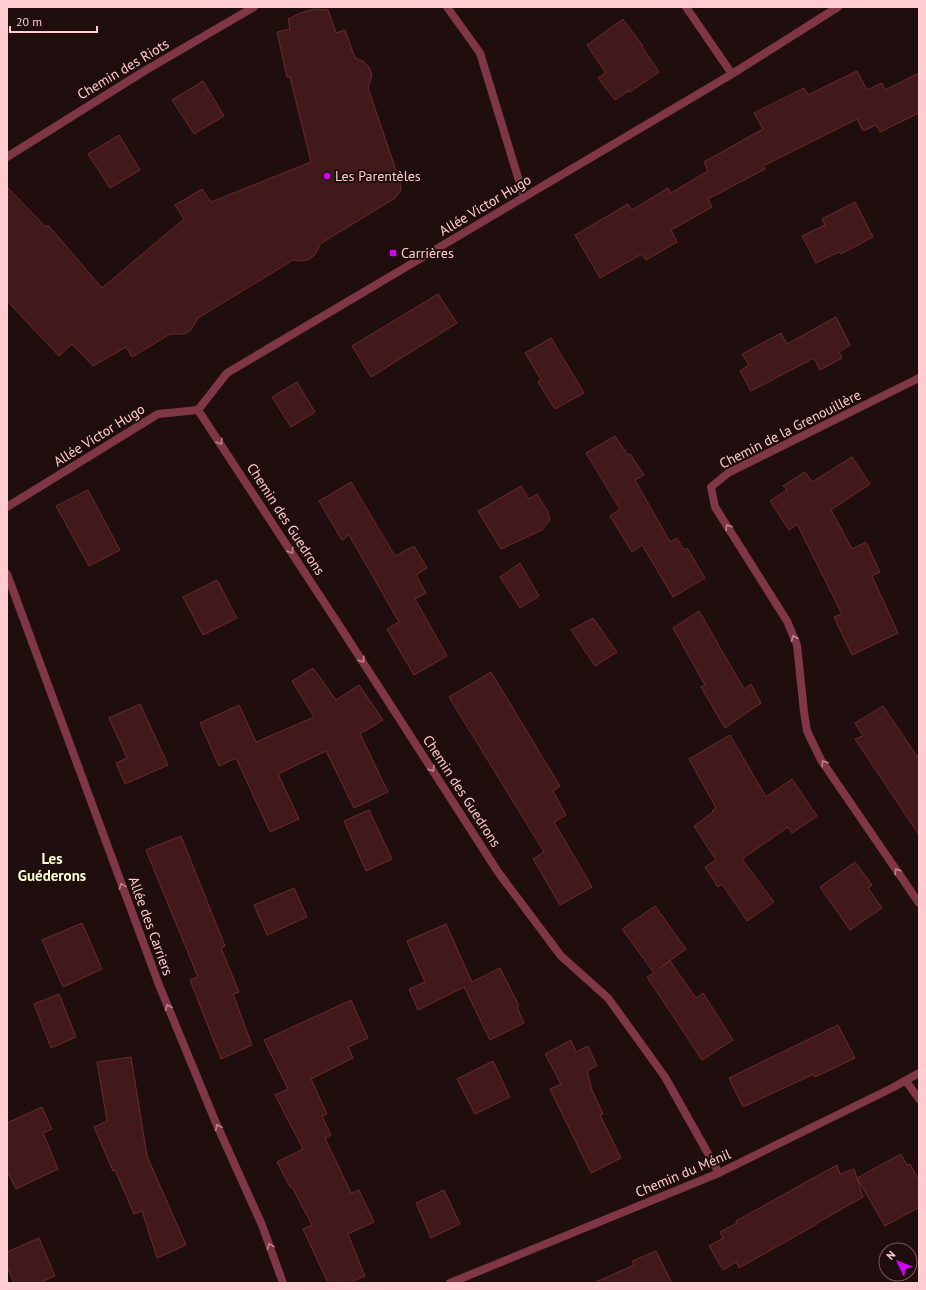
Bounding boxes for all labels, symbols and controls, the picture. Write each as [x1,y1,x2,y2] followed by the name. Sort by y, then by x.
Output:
[10,8,97,34] scale bar
[16,14,42,29] text: 20 m
[74,35,172,103] street label: Chemin des Riots
[335,167,421,185] place label: Les Parentèles
[436,170,534,240] street label: Allée Victor Hugo
[322,171,332,181] marker: Les Parentèles
[401,244,454,262] place label: Carrières
[388,248,398,258] marker: Carrières
[716,385,864,473] street label: Chemin de la Grenouillère
[50,400,148,470] street label: Allée Victor Hugo
[215,438,223,445] one-way arrow
[243,460,329,579] street label: Chemin des Guedrons
[725,524,732,531] one-way arrow
[286,547,294,554] one-way arrow
[791,635,799,643] one-way arrow
[357,656,365,663] one-way arrow
[419,732,505,851] street label: Chemin des Guedrons
[821,760,828,767] one-way arrow
[427,765,434,772] one-way arrow
[18,849,86,885] district label: Les Guéderons
[895,868,902,875] one-way arrow
[125,874,177,978] street label: Allée des Carriers
[118,882,126,889] one-way arrow
[164,1004,172,1011] one-way arrow
[215,1124,223,1132] one-way arrow
[633,1145,733,1201] street label: Chemin du Ménil
[878,1242,918,1282] north arrow
[266,1243,274,1250] one-way arrow
[883,1248,898,1263] text: N

